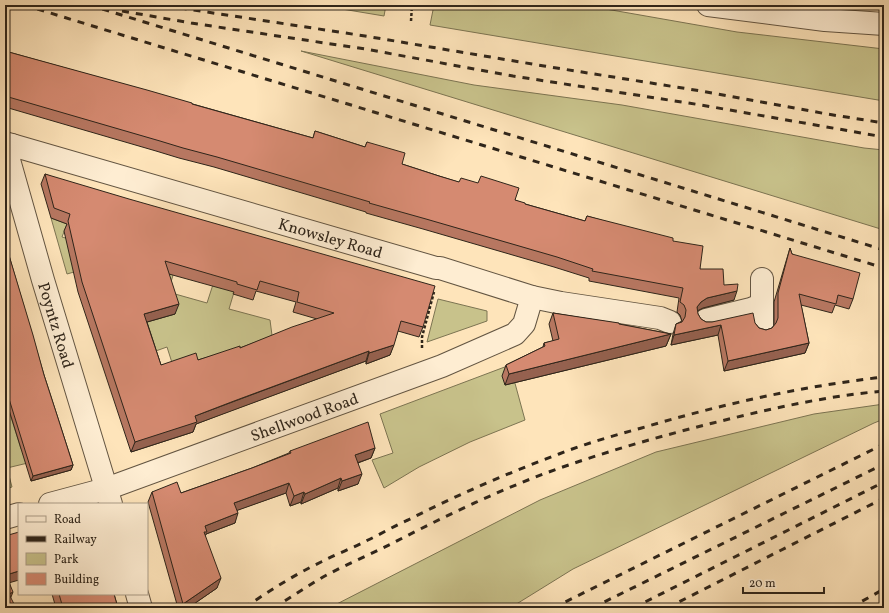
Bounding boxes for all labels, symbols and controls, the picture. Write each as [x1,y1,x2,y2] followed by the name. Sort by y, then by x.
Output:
[275,214,385,265] street label: Knowsley Road
[31,280,78,371] street label: Poyntz Road
[248,389,362,448] street label: Shellwood Road
[18,503,148,595] legend
[54,512,81,528] text: Road
[54,532,97,548] text: Railway
[54,552,79,568] text: Park
[743,569,824,595] scale bar
[54,572,99,588] text: Building
[749,576,776,592] text: 20 m

